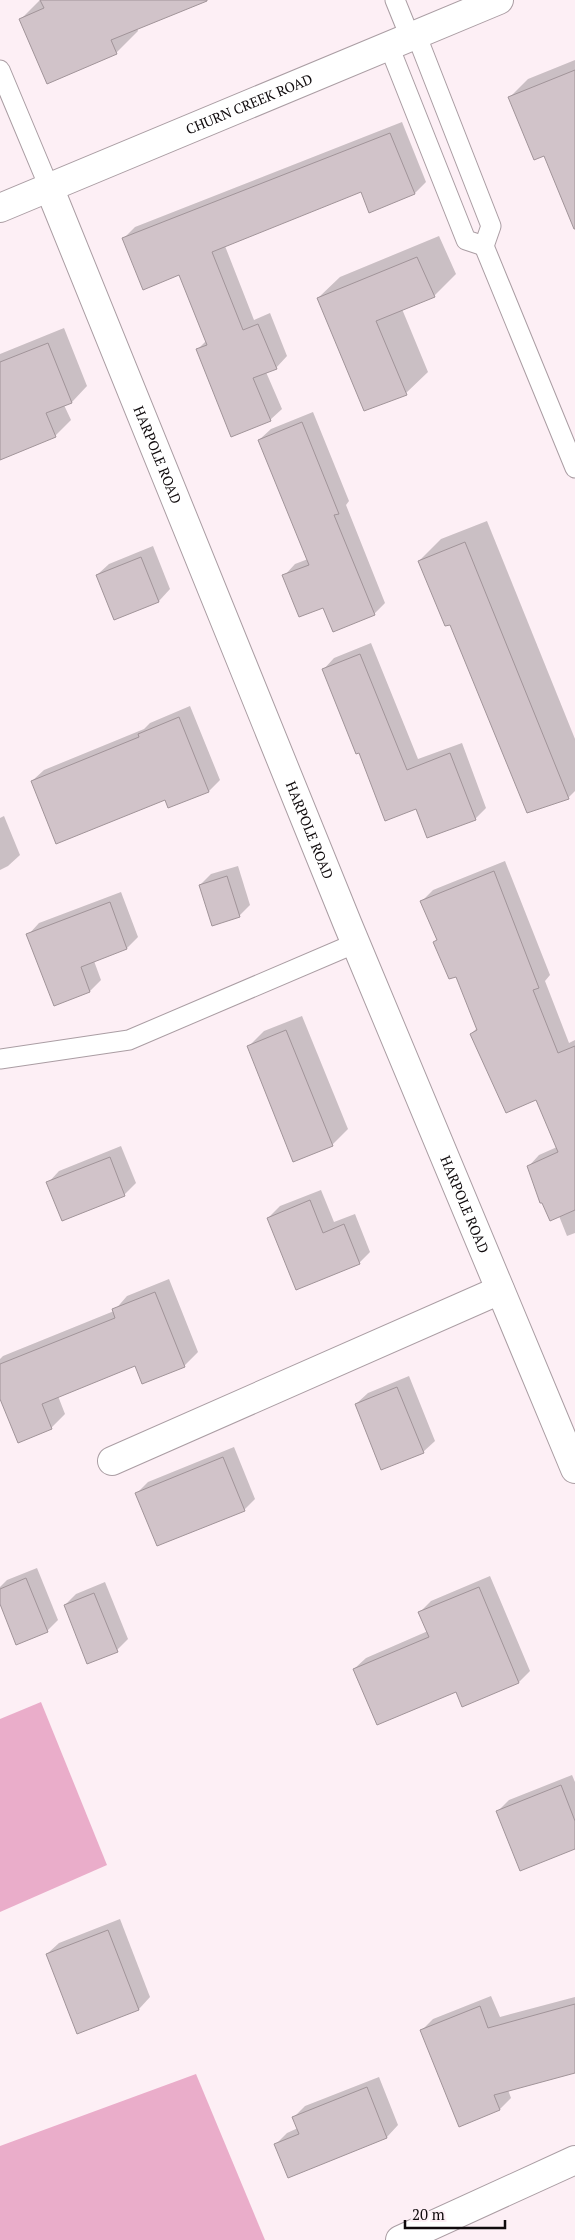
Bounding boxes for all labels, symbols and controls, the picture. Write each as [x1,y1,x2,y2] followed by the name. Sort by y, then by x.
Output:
[183,69,315,138] street label: CHURN CREEK ROAD
[130,403,186,507] street label: HARPOLE ROAD
[282,778,338,882] street label: HARPOLE ROAD
[436,1153,494,1256] street label: HARPOLE ROAD
[405,2198,505,2230] scale bar
[412,2204,445,2224] text: 20 m

